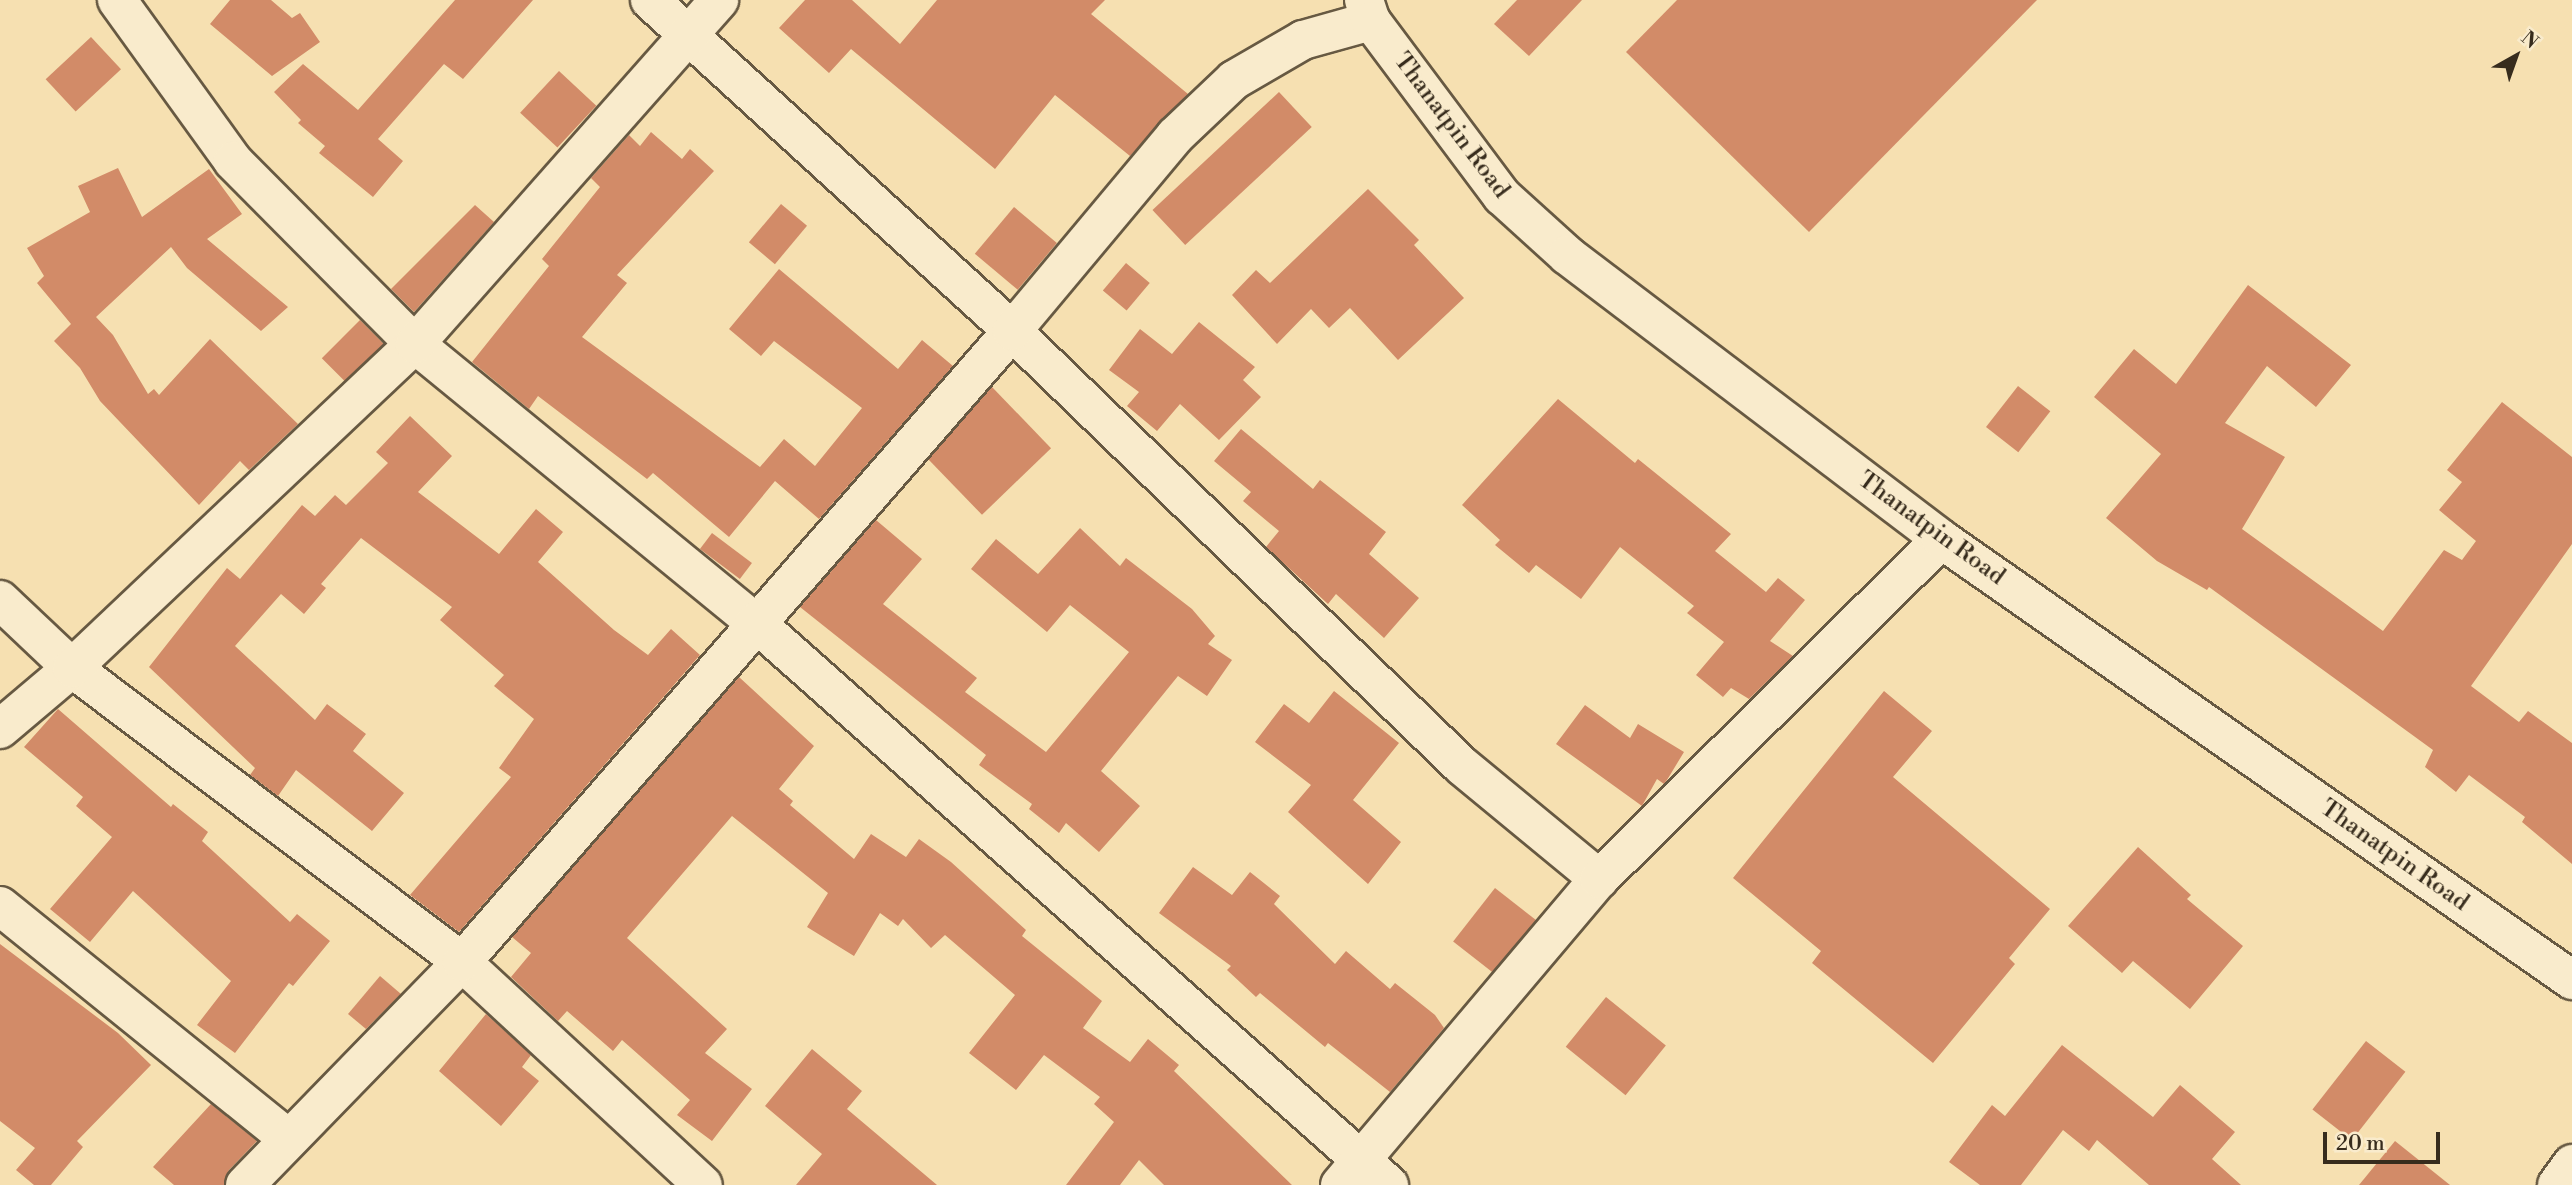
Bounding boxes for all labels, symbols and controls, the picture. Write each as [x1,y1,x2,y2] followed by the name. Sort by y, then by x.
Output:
[2481,21,2551,91] north arrow
[2516,26,2543,54] text: N
[1387,48,1515,204] street label: Thanatpin Road
[1852,466,2010,592] street label: Thanatpin Road
[2314,794,2474,918] street label: Thanatpin Road
[2327,1118,2444,1162] scale bar
[2336,1131,2385,1157] text: 20 m

